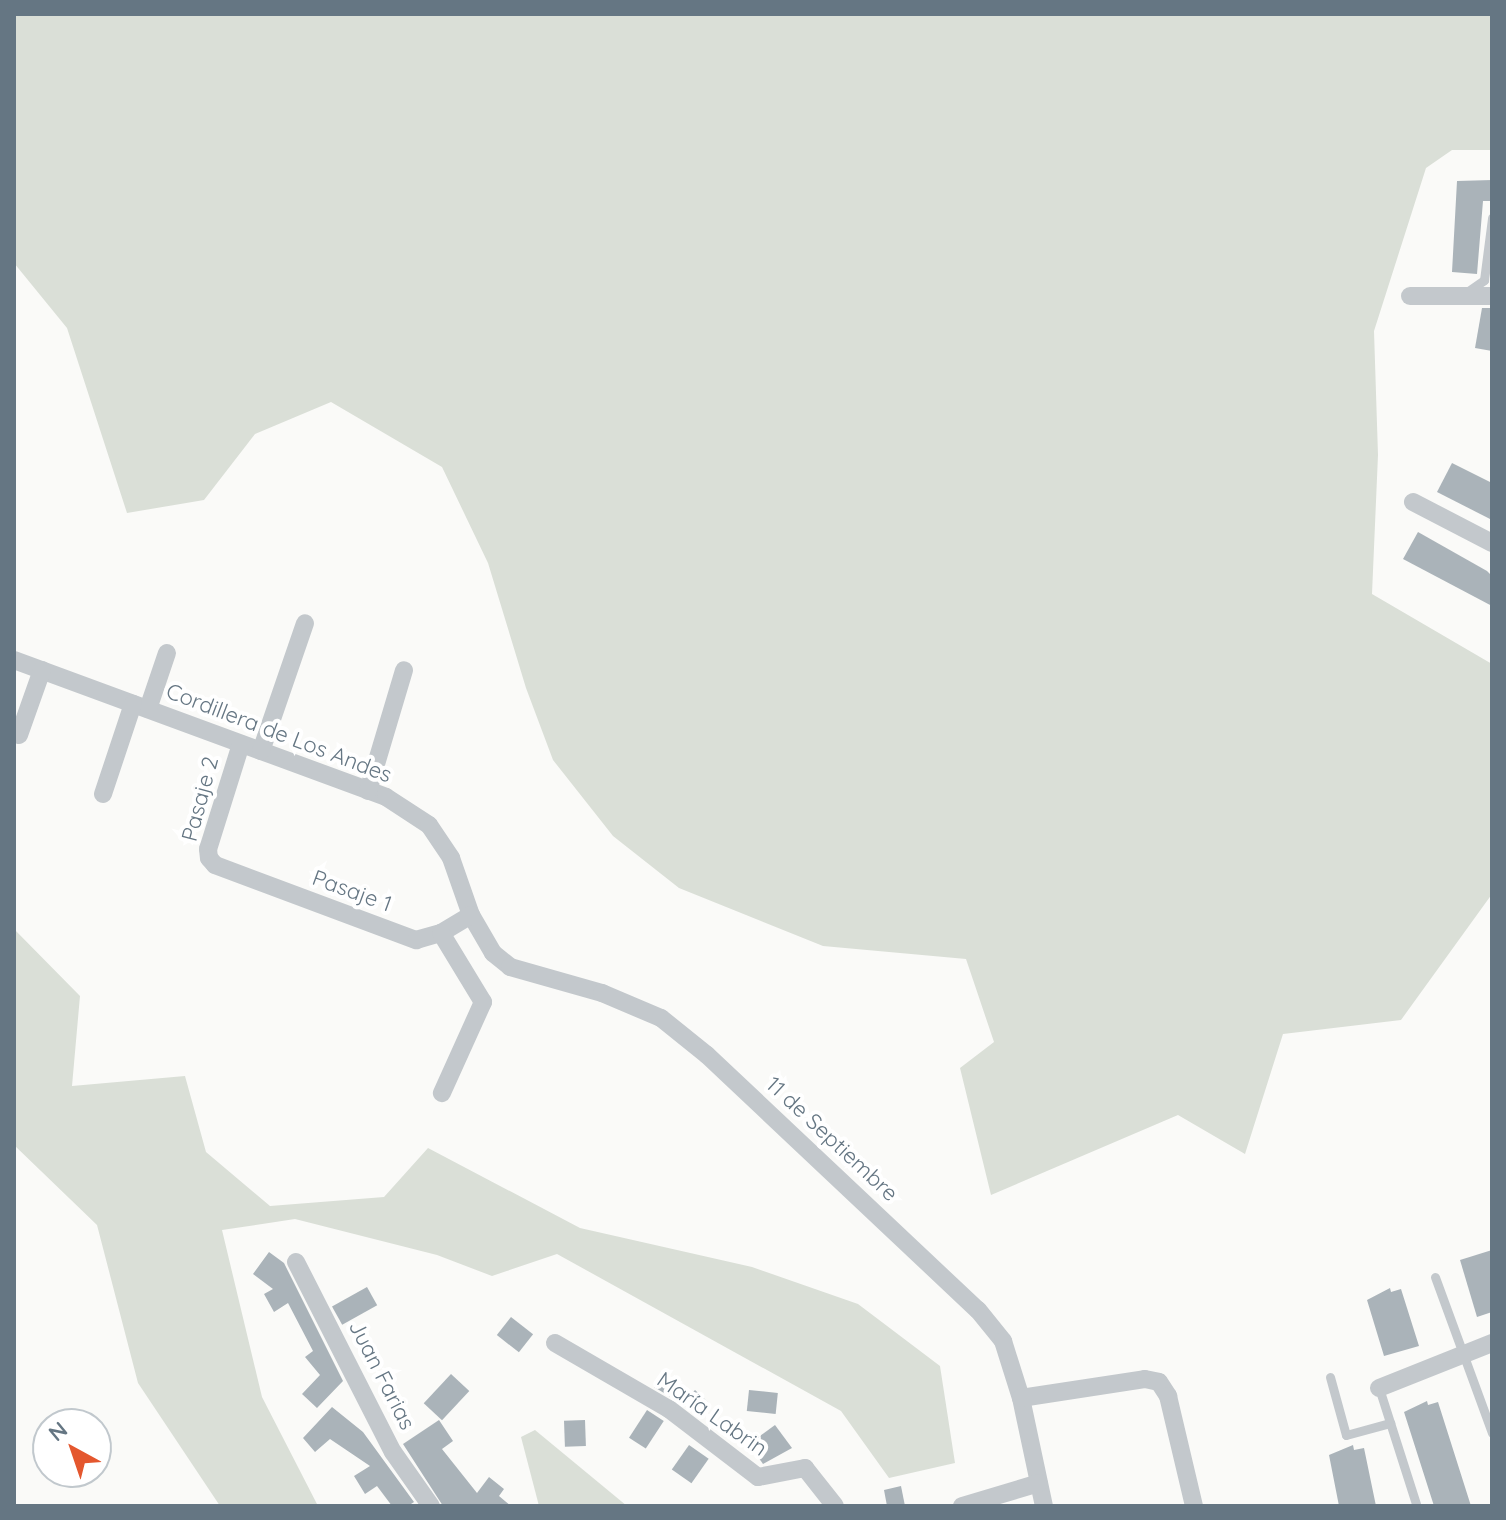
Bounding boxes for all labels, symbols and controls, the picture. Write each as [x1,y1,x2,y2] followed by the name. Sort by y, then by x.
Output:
[162,678,396,788] street label: Cordillera de Los Andes
[176,754,224,844] street label: Pasaje 2
[309,864,395,918] street label: Pasaje 1
[761,1071,903,1207] street label: 11 de Septiembre
[343,1316,421,1434] street label: Juan Farias
[652,1366,772,1462] street label: María Labrin
[32,1408,112,1488] north arrow
[43,1415,73,1447] text: N

